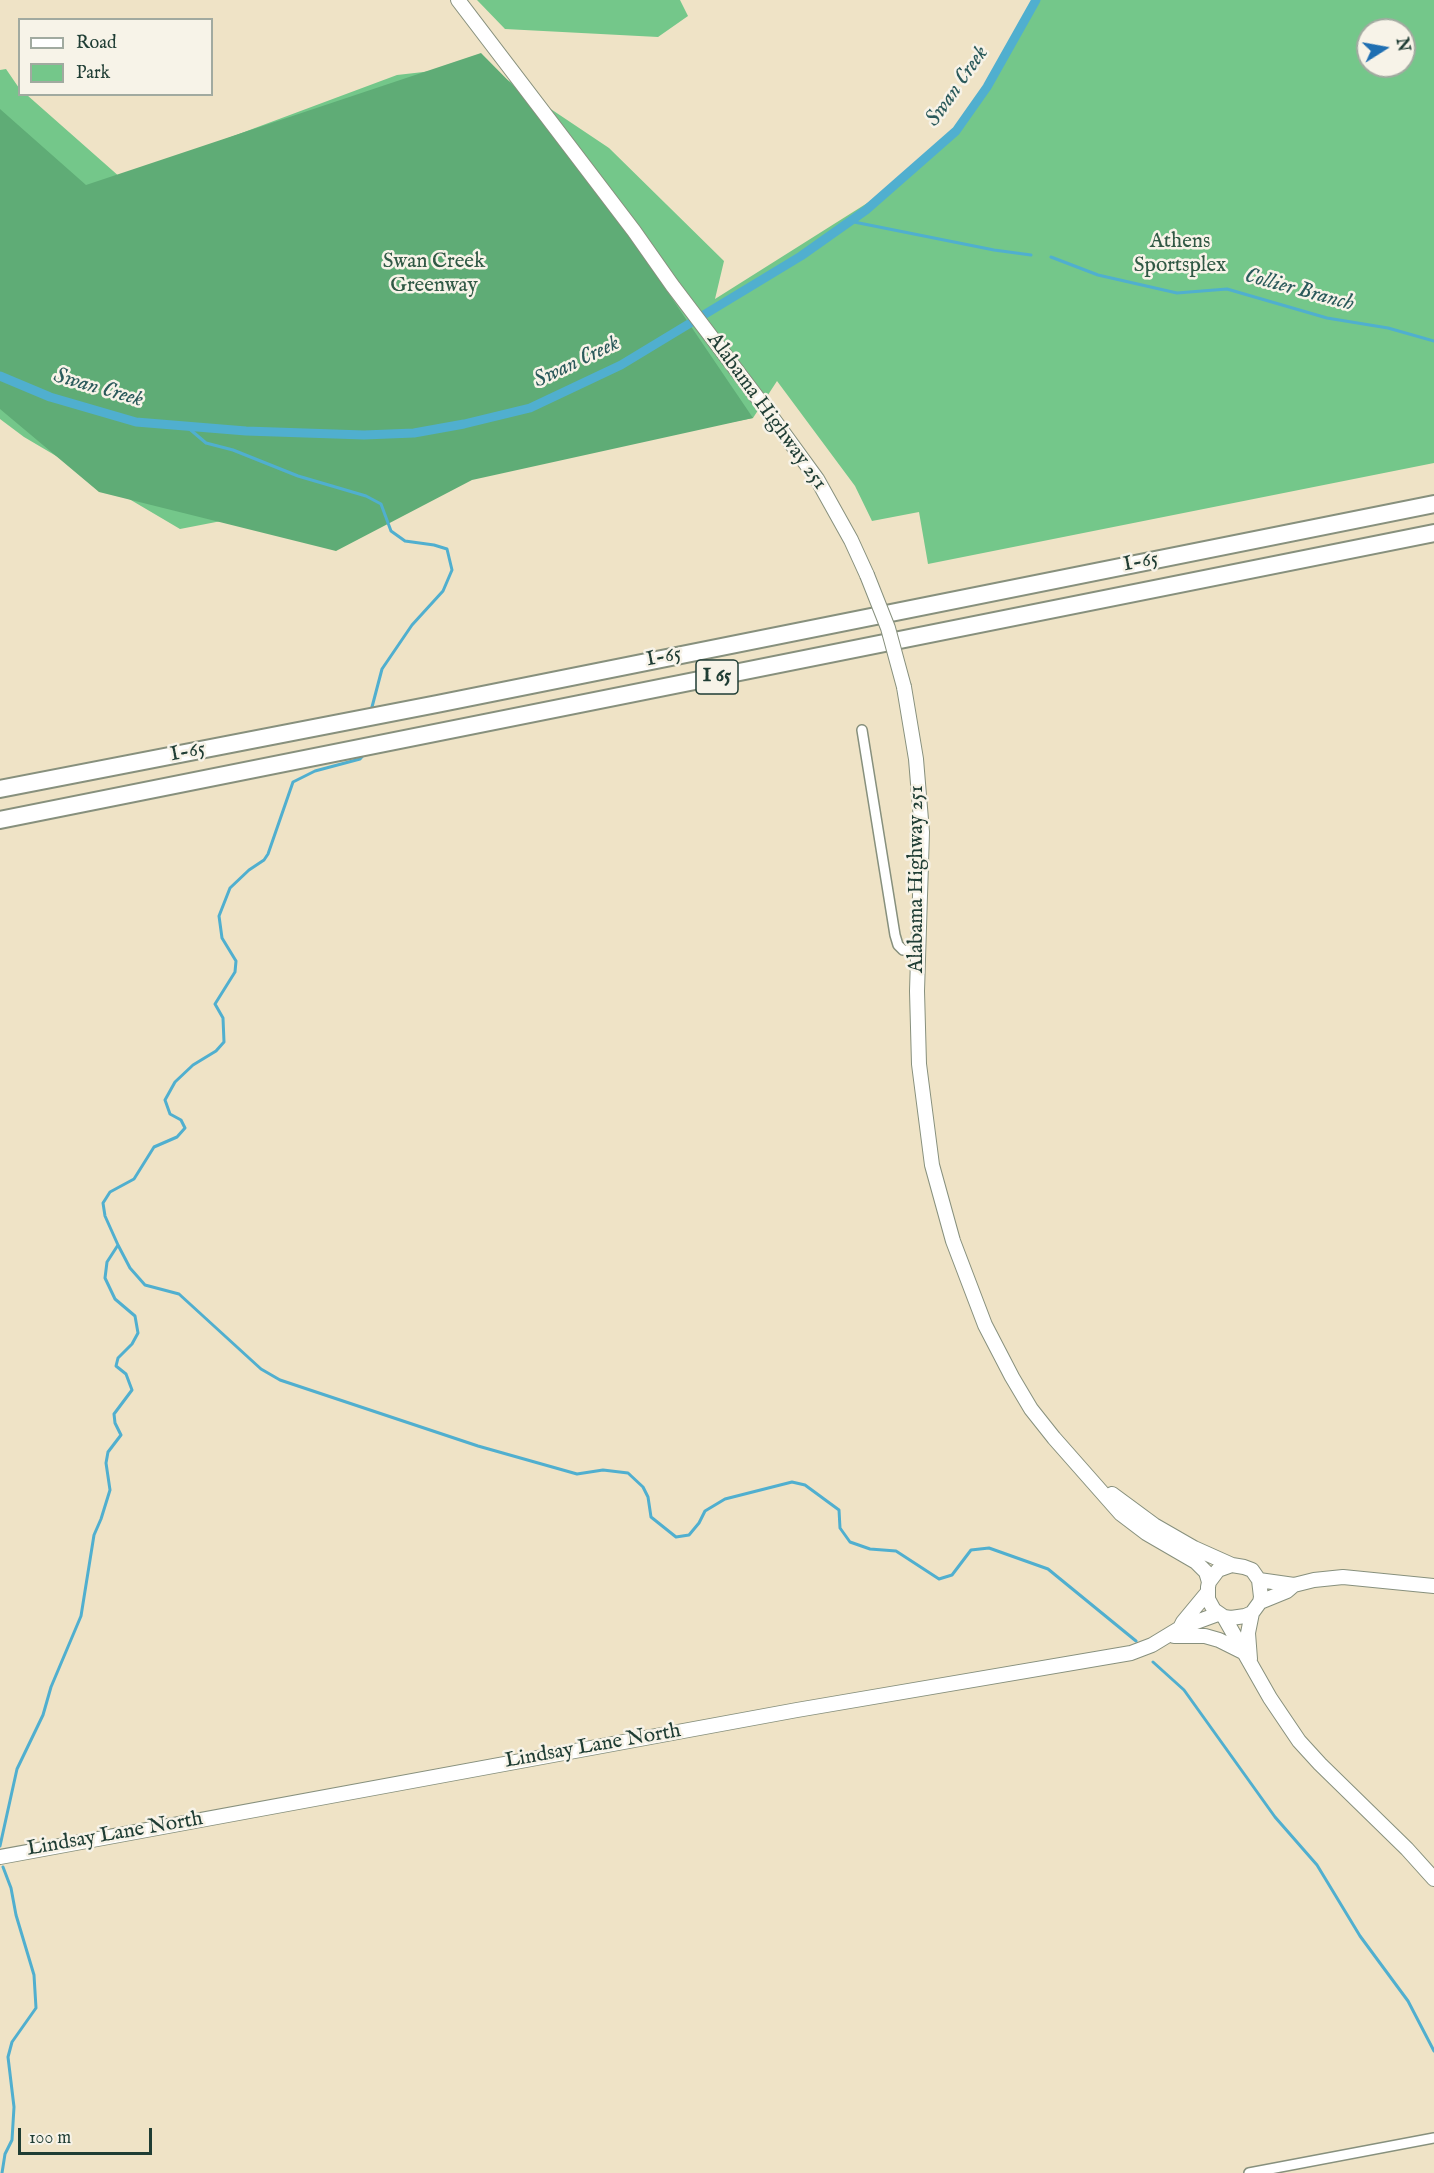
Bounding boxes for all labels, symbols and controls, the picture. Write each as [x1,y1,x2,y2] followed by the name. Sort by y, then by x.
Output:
[18,18,213,96] legend
[1356,18,1416,78] north arrow
[76,32,117,55] text: Road
[1391,36,1413,54] text: N
[921,42,995,132] water label: Swan Creek
[76,62,110,85] text: Park
[1134,230,1226,280] park label: Athens Sportsplex
[383,250,485,300] park label: Swan Creek Greenway
[1242,264,1356,318] water label: Collier Branch
[701,329,831,495] street label: Alabama Highway 251
[530,331,624,395] water label: Swan Creek
[50,364,146,414] water label: Swan Creek
[1121,547,1161,579] street label: I-65
[644,642,684,674] street label: I-65
[696,660,738,694] road number: I 65
[168,737,208,769] street label: I-65
[905,785,931,973] street label: Alabama Highway 251
[503,1719,683,1775] street label: Lindsay Lane North
[25,1807,205,1863] street label: Lindsay Lane North
[21,2116,154,2154] scale bar
[29,2127,71,2150] text: 100 m

